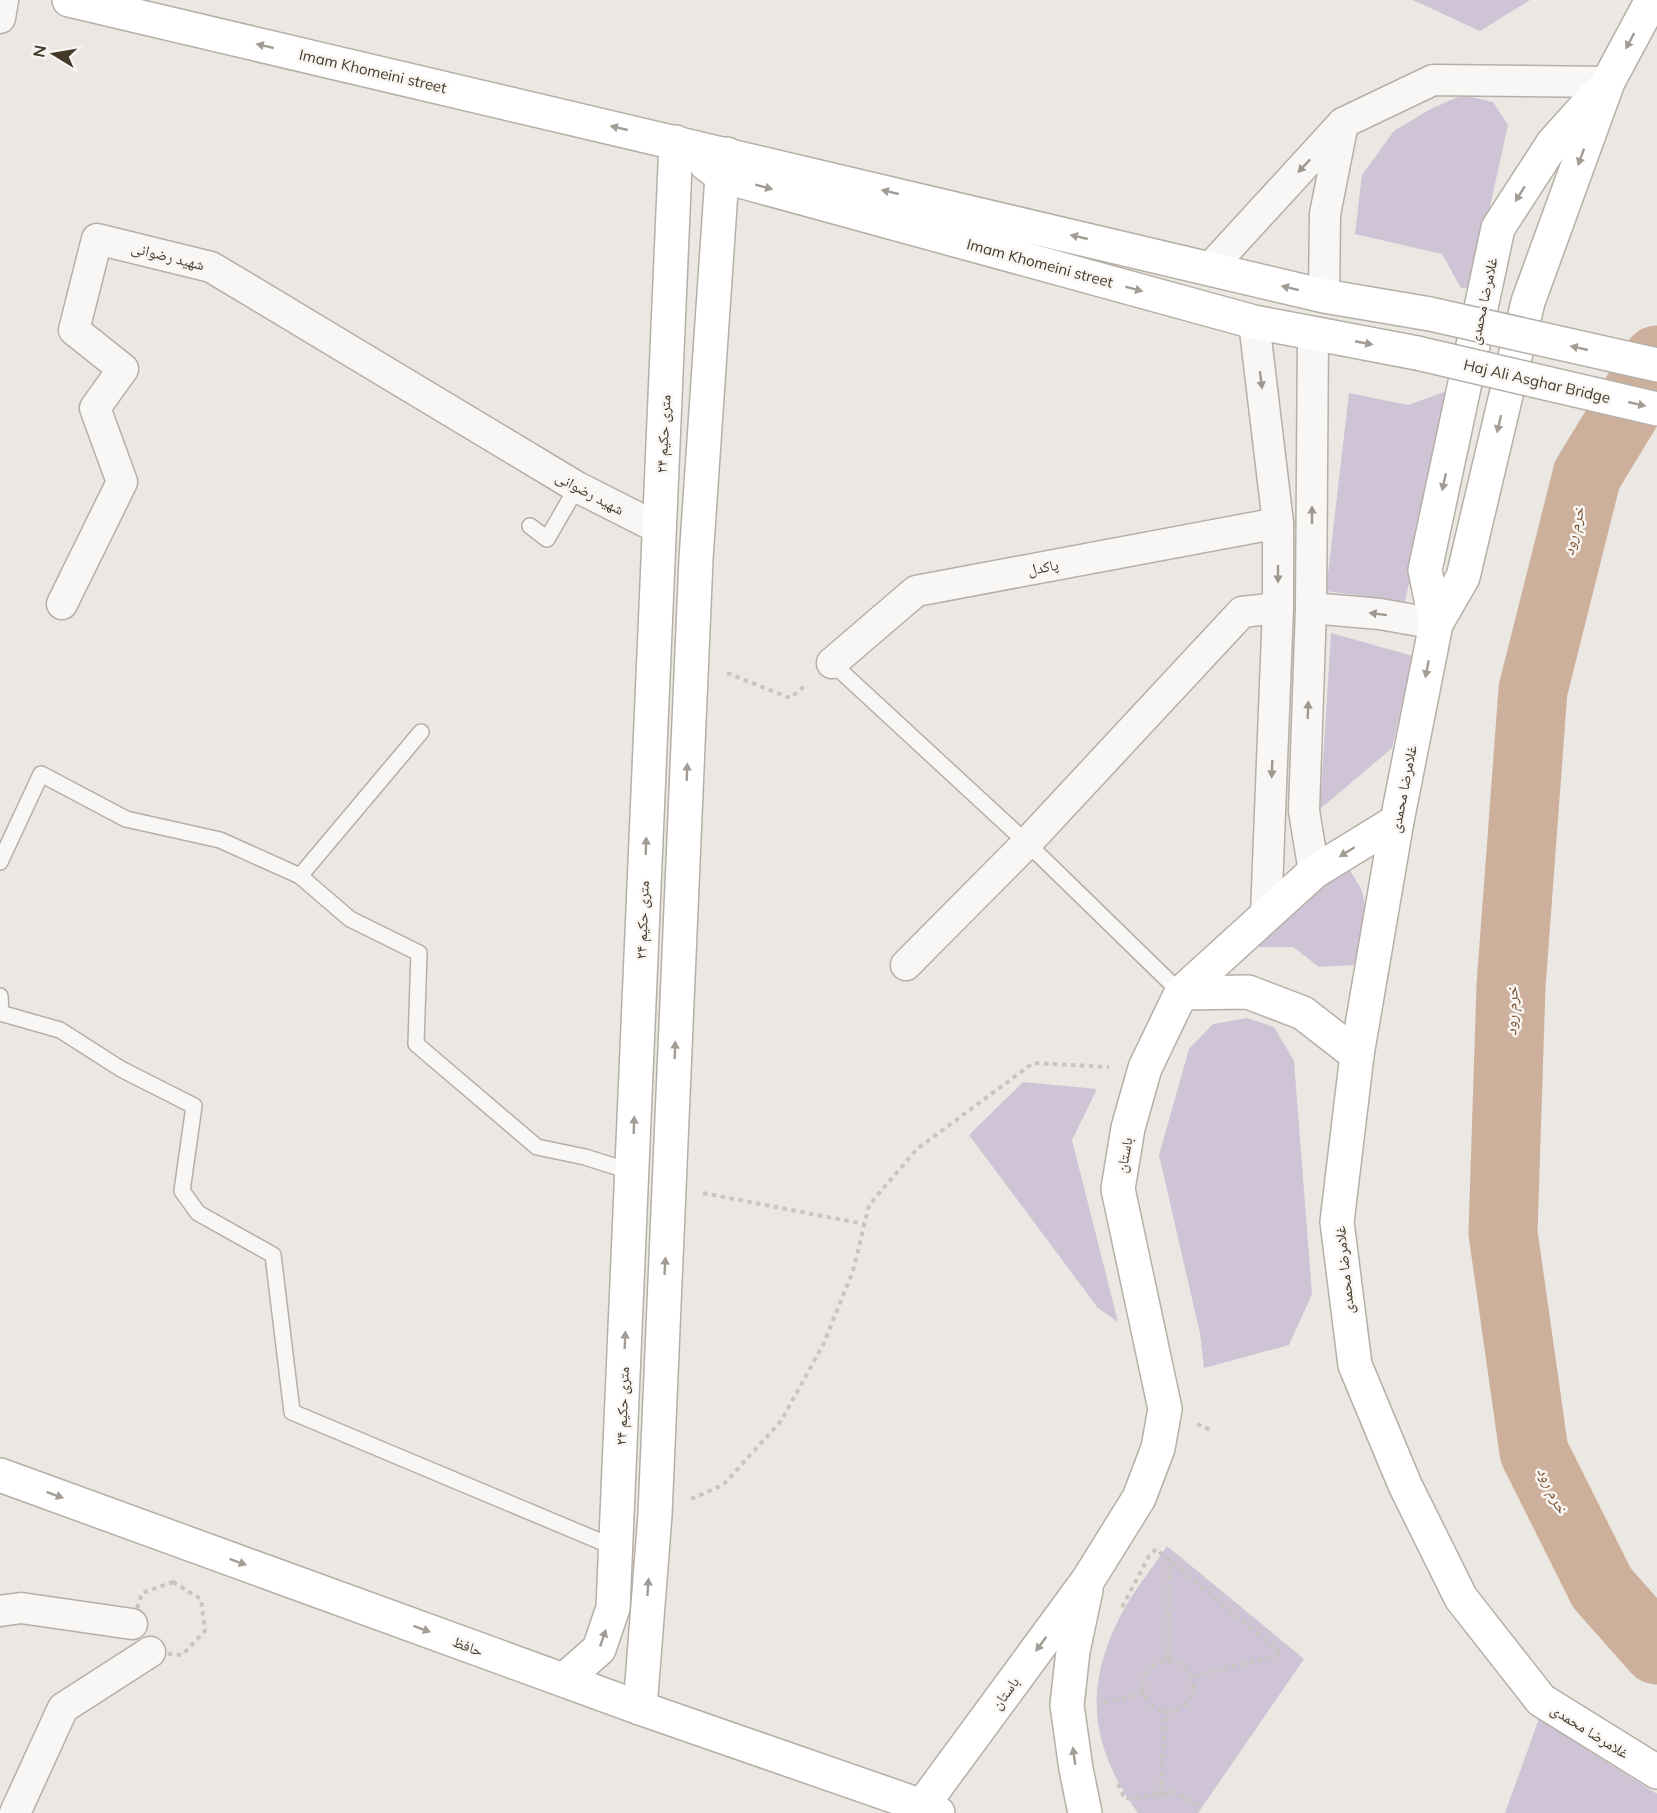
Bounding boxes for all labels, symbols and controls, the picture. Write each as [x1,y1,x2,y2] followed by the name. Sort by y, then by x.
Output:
[24,24,84,84] north arrow
[1625,33,1635,50] one-way arrow
[256,40,275,50] one-way arrow
[28,43,50,59] text: N
[297,45,449,97] street label: Imam Khomeini street
[610,123,628,133] one-way arrow
[1575,148,1585,166] one-way arrow
[1297,158,1311,173] one-way arrow
[755,183,773,192] one-way arrow
[1515,186,1526,202] one-way arrow
[881,187,899,197] one-way arrow
[1070,232,1089,242] one-way arrow
[965,234,1115,292] street label: Imam Khomeini street
[129,238,207,275] street label: شهید رضوانی
[1465,255,1503,346] street label: غلامرضا محمدی
[1280,282,1299,292] one-way arrow
[1125,285,1143,294] one-way arrow
[1355,339,1374,348] one-way arrow
[1570,342,1589,352] one-way arrow
[1462,355,1612,407] street label: Haj Ali Asghar Bridge
[1256,371,1266,390] one-way arrow
[651,394,676,474] street label: ۲۴ متری حکیم
[1628,400,1647,409] one-way arrow
[1494,414,1504,433] one-way arrow
[552,467,628,520] street label: شهید رضوانی
[1439,473,1448,492] one-way arrow
[1557,504,1590,557] water label: خرم رود
[1307,505,1317,524] one-way arrow
[1026,555,1060,580] street label: پاکدل
[1273,565,1283,584] one-way arrow
[1368,609,1387,619] one-way arrow
[1422,660,1431,679] one-way arrow
[1303,700,1312,719] one-way arrow
[1385,743,1422,834] street label: غلامرضا محمدی
[1267,760,1276,779] one-way arrow
[682,762,691,781] one-way arrow
[641,836,650,855] one-way arrow
[1339,846,1355,857] one-way arrow
[631,880,654,960] street label: ۲۴ متری حکیم
[1500,985,1523,1036] water label: خرم رود
[670,1041,679,1060] one-way arrow
[630,1115,639,1134] one-way arrow
[1112,1136,1137,1174] street label: باستان
[1330,1224,1359,1315] street label: غلامرضا محمدی
[661,1257,670,1276] one-way arrow
[620,1331,630,1350] one-way arrow
[611,1366,634,1446] street label: ۲۴ متری حکیم
[1532,1464,1573,1518] water label: خرم رود
[46,1491,64,1501] one-way arrow
[229,1557,247,1567] one-way arrow
[643,1577,653,1596] one-way arrow
[413,1624,431,1634] one-way arrow
[598,1629,608,1647] one-way arrow
[450,1632,486,1660] street label: حافظ
[1035,1635,1047,1651] one-way arrow
[987,1673,1024,1714] street label: باستان
[1547,1699,1633,1764] street label: غلامرضا محمدی
[1070,1746,1079,1765] one-way arrow

